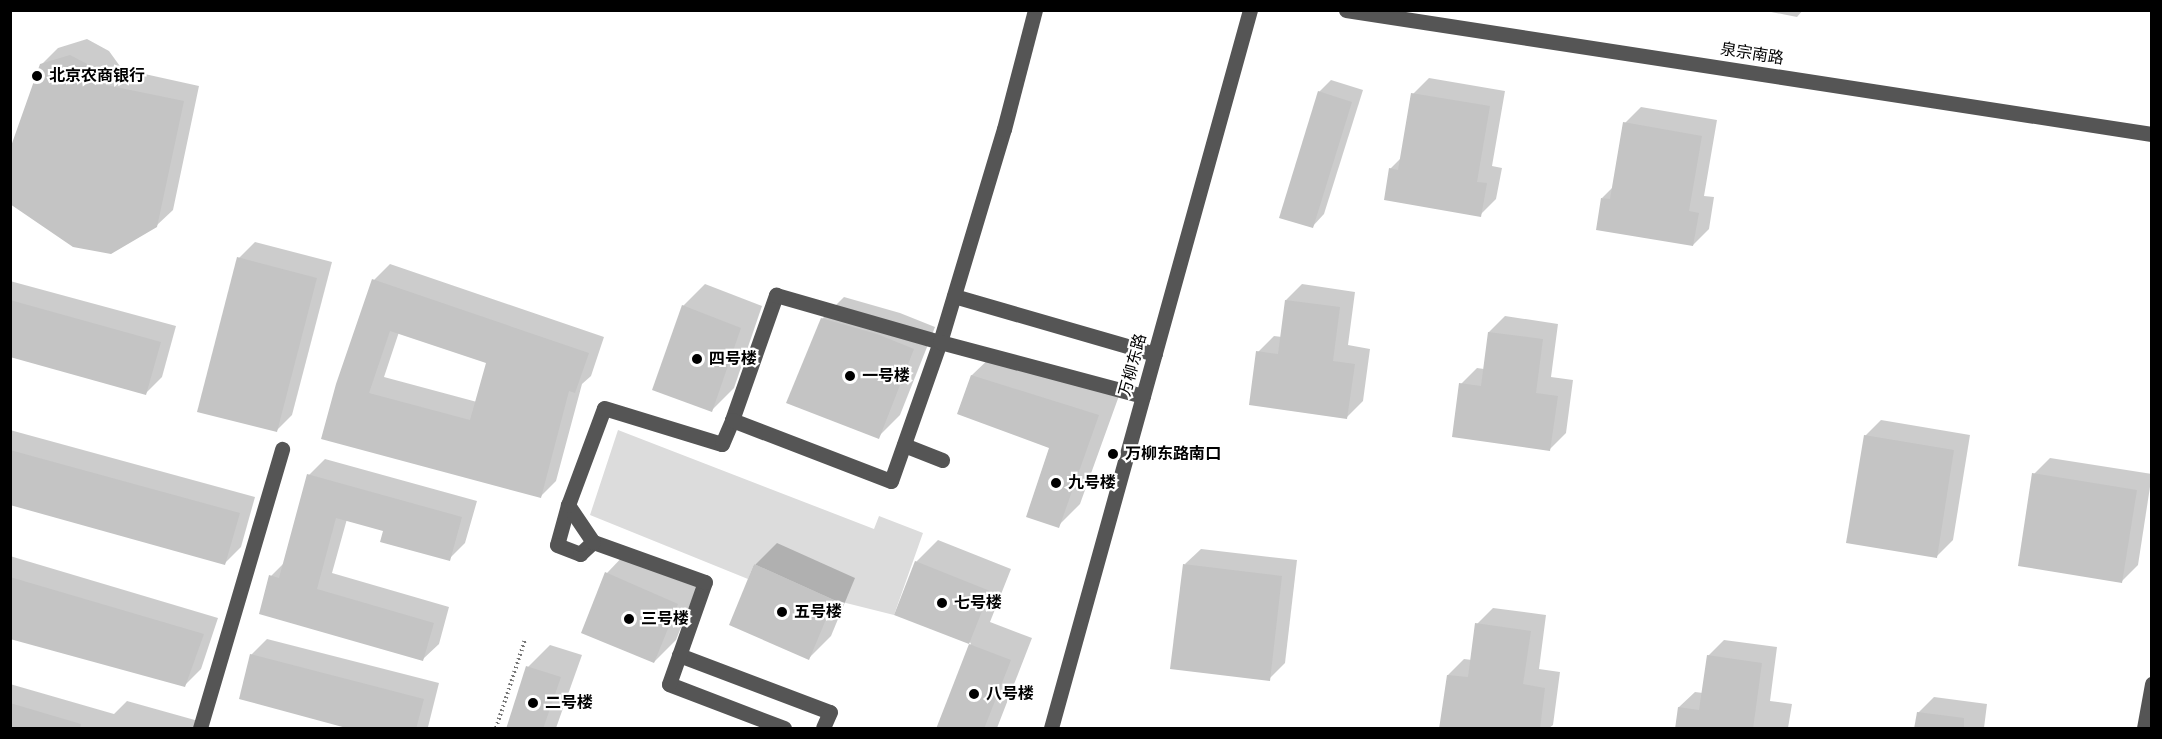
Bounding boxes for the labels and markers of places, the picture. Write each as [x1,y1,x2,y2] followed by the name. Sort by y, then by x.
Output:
[49,66,145,86] place label: 北京农商银行
[30,69,44,83] marker: 北京农商银行
[709,349,757,369] place label: 四号楼
[690,352,704,366] marker: 四号楼
[862,366,910,386] place label: 一号楼
[843,369,857,383] marker: 一号楼
[1125,444,1221,464] place label: 万柳东路南口
[1106,447,1120,461] marker: 万柳东路南口
[1068,473,1116,493] place label: 九号楼
[1049,476,1063,490] marker: 九号楼
[954,593,1002,613] place label: 七号楼
[935,596,949,610] marker: 七号楼
[794,602,842,622] place label: 五号楼
[775,605,789,619] marker: 五号楼
[641,609,689,629] place label: 三号楼
[622,612,636,626] marker: 三号楼
[986,684,1034,704] place label: 八号楼
[967,687,981,701] marker: 八号楼
[545,693,593,713] place label: 二号楼
[526,696,540,710] marker: 二号楼

